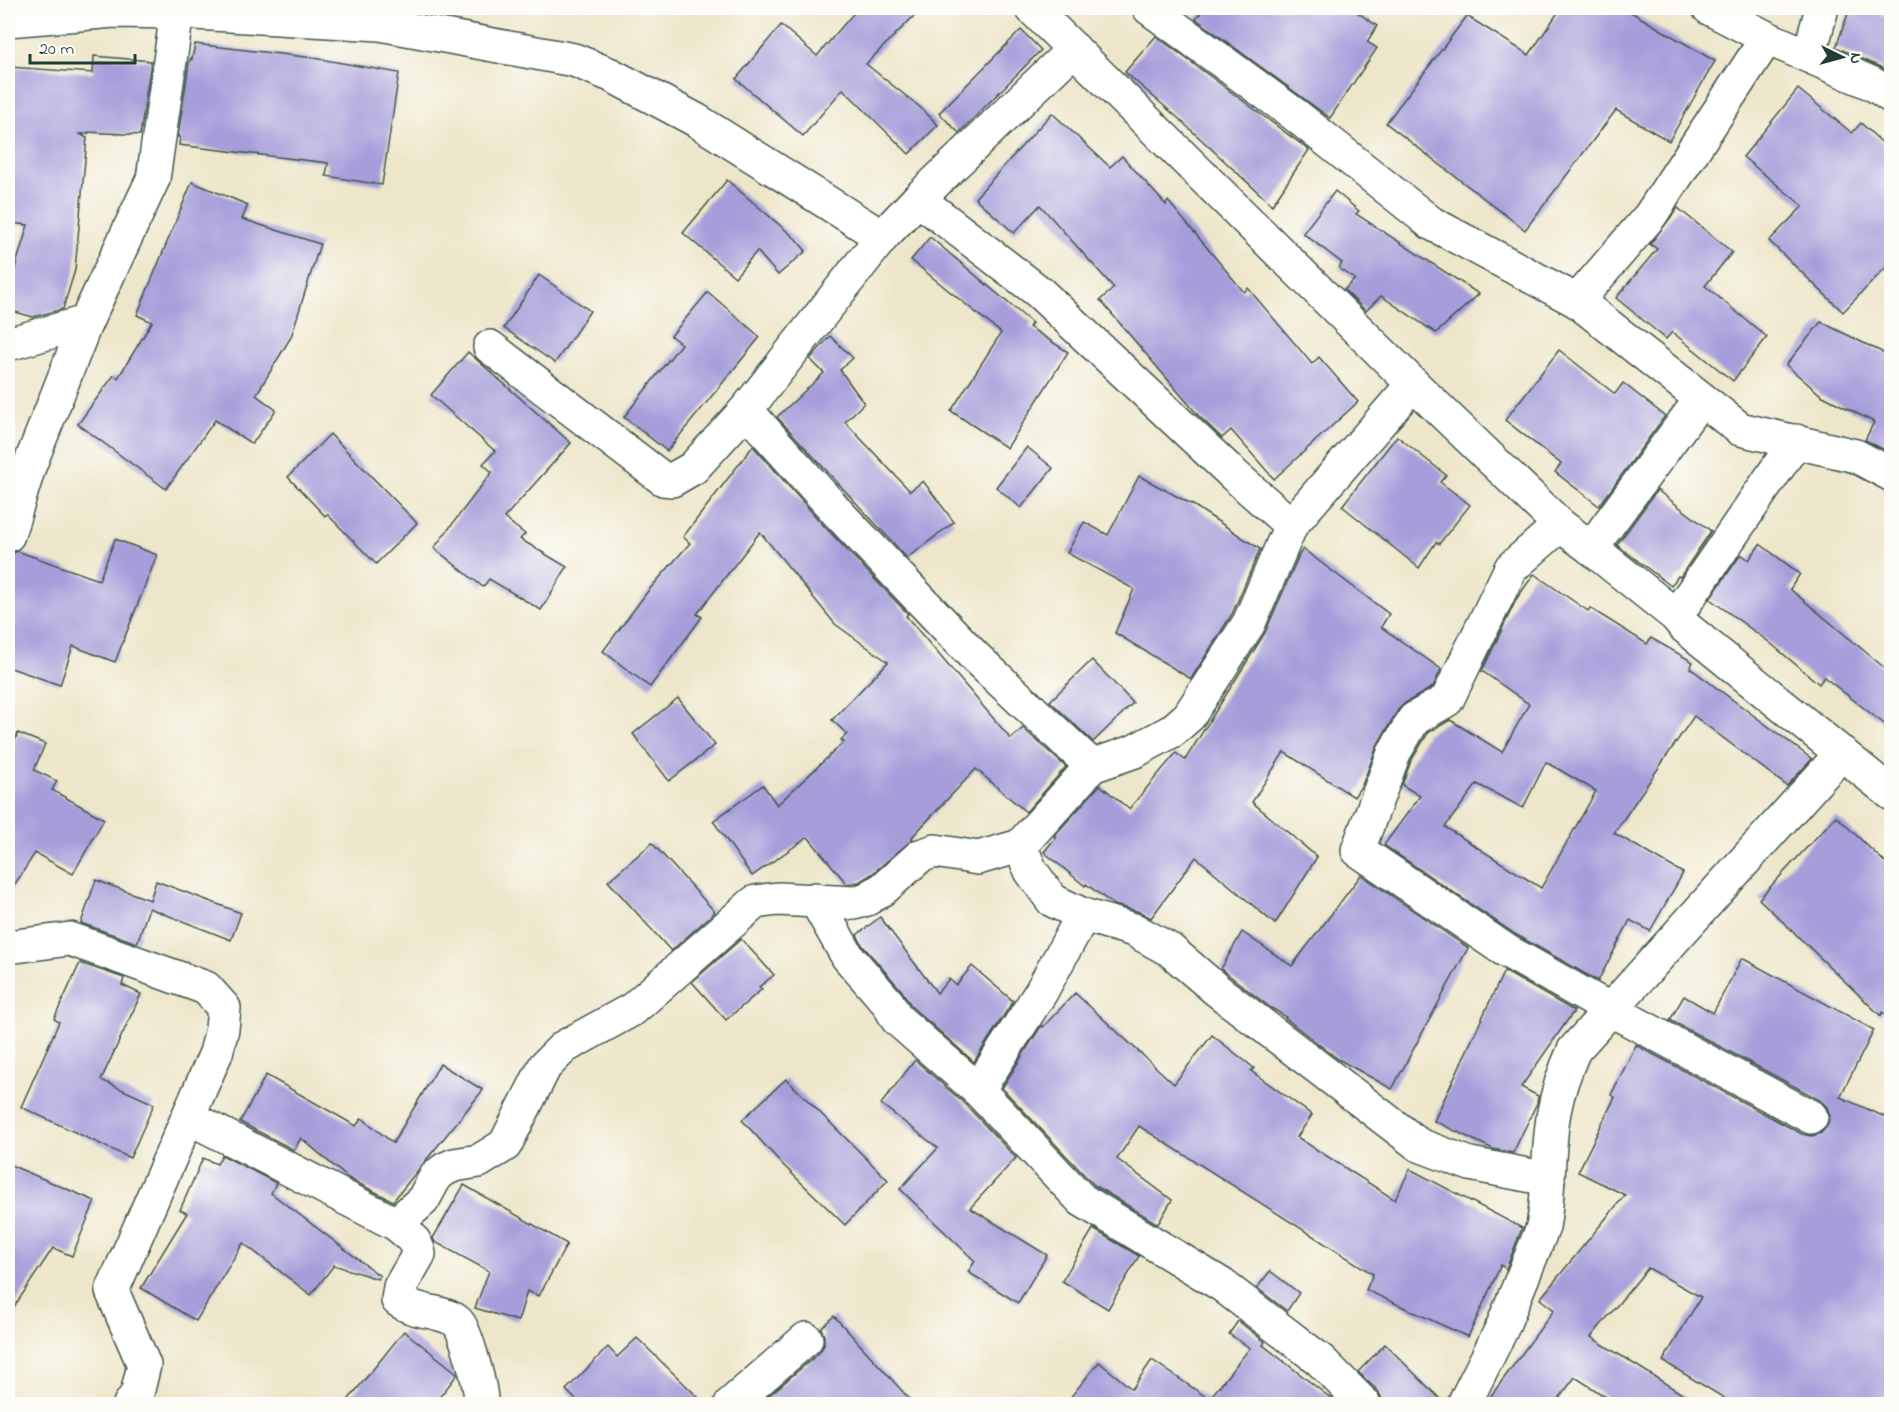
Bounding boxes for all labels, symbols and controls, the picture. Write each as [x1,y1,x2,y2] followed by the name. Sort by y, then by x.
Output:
[30,27,135,65] scale bar
[1812,27,1872,87] north arrow
[39,37,74,63] text: 20 m
[1843,52,1867,65] text: N

